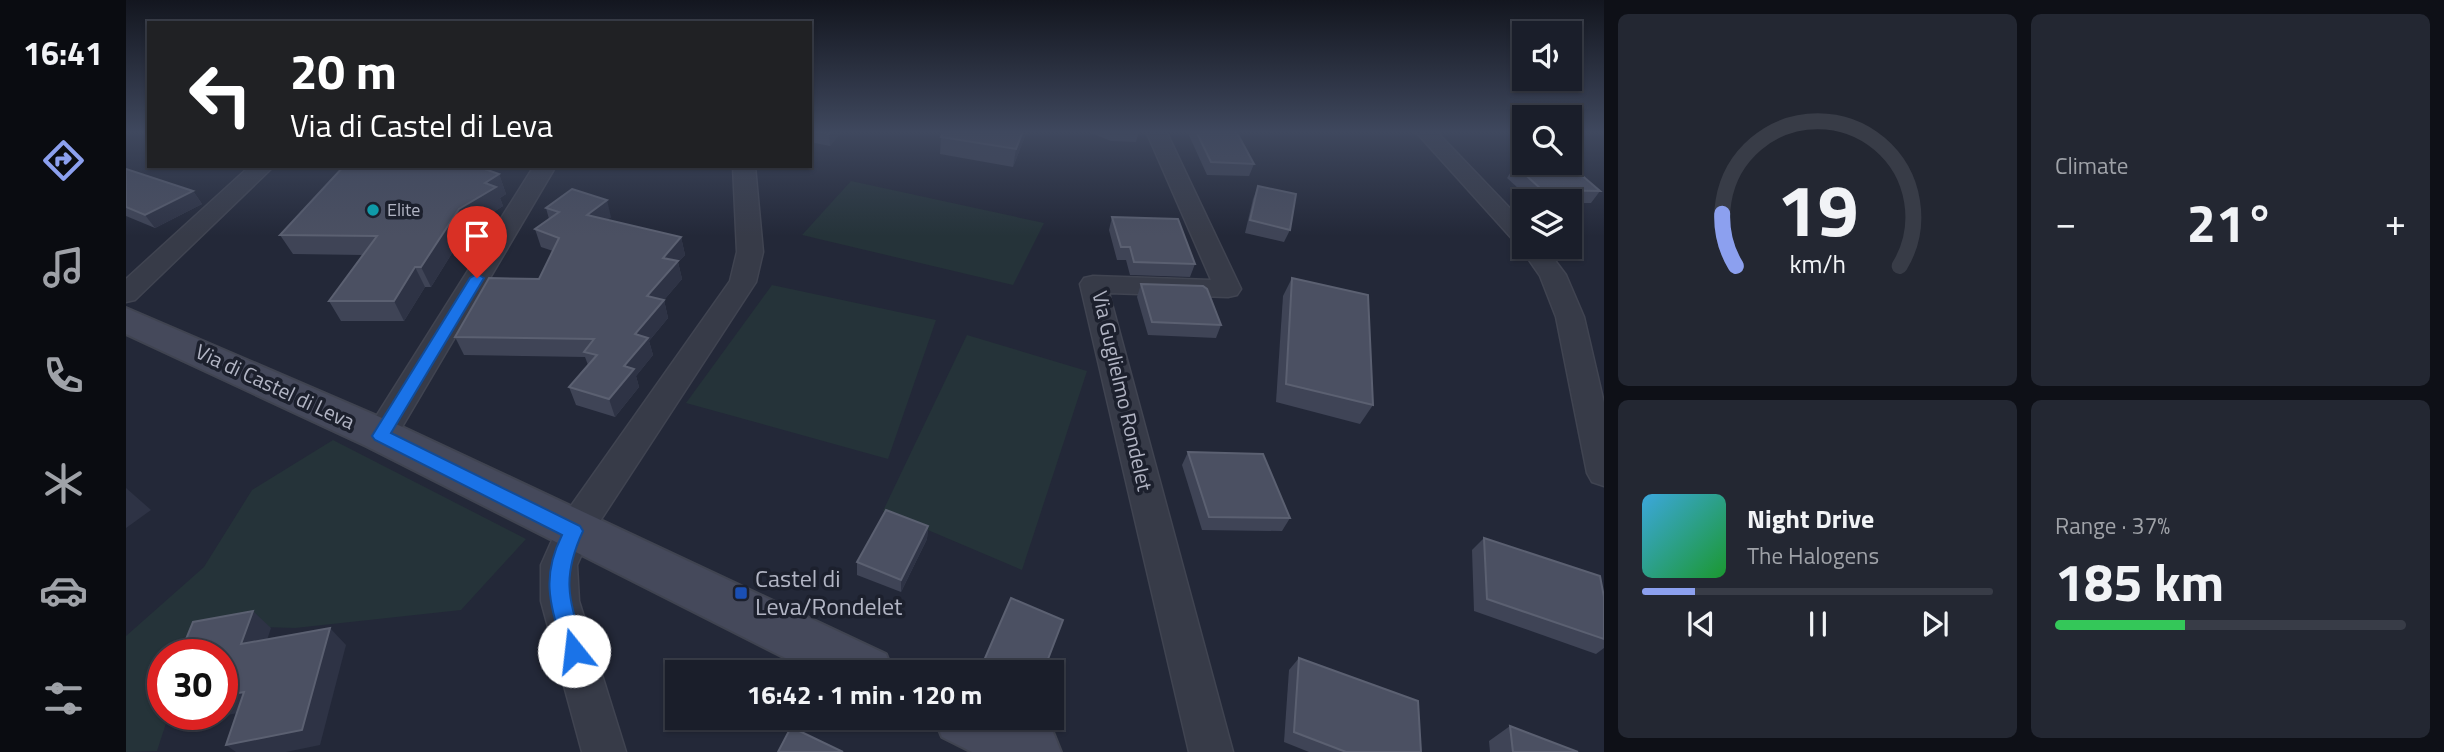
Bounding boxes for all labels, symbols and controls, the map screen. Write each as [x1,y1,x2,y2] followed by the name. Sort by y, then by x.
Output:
[1512,21,1582,259] map controls
[1512,21,1582,91] button: sound
[23,29,103,77] text: 16:41
[290,33,397,108] text: 20 m
[175,49,266,140] icon: left
[290,101,553,149] text: Via di Castel di Leva
[1512,105,1582,175] button: search
[39,136,88,185] icon: directions
[2055,148,2128,183] text: Climate
[1777,154,1858,264] text: 19
[2187,183,2274,262] text: 21°
[1512,189,1582,259] button: layers
[2055,193,2076,251] text: −
[2385,193,2406,251] text: +
[387,196,420,223] place label: Elite
[365,202,381,218] marker: Elite
[447,206,507,278] pin
[458,217,496,255] icon: arrive
[39,243,88,292] icon: music
[1789,245,1846,283] text: km/h
[1084,287,1162,495] street label: Via Guglielmo Rondelet
[190,335,361,437] street label: Via di Castel di Leva
[39,351,88,400] icon: phone
[39,459,88,508] icon: climate
[1747,499,1874,538] text: Night Drive
[2055,508,2170,543] text: Range · 37%
[1747,538,1879,573] text: The Halogens
[2055,542,2224,621] text: 185 km
[755,560,903,624] place label: Castel di Leva/Rondelet
[39,566,88,615] icon: car
[733,585,749,601] marker: Castel di Leva/Rondelet
[1682,605,1720,643] icon: previous
[1799,605,1837,643] icon: pause
[1916,605,1954,643] icon: next
[537,614,611,688] position arrow
[147,639,238,730] speed limit sign: 30
[39,674,88,723] icon: filters
[747,675,982,714] text: 16:42 · 1 min · 120 m

